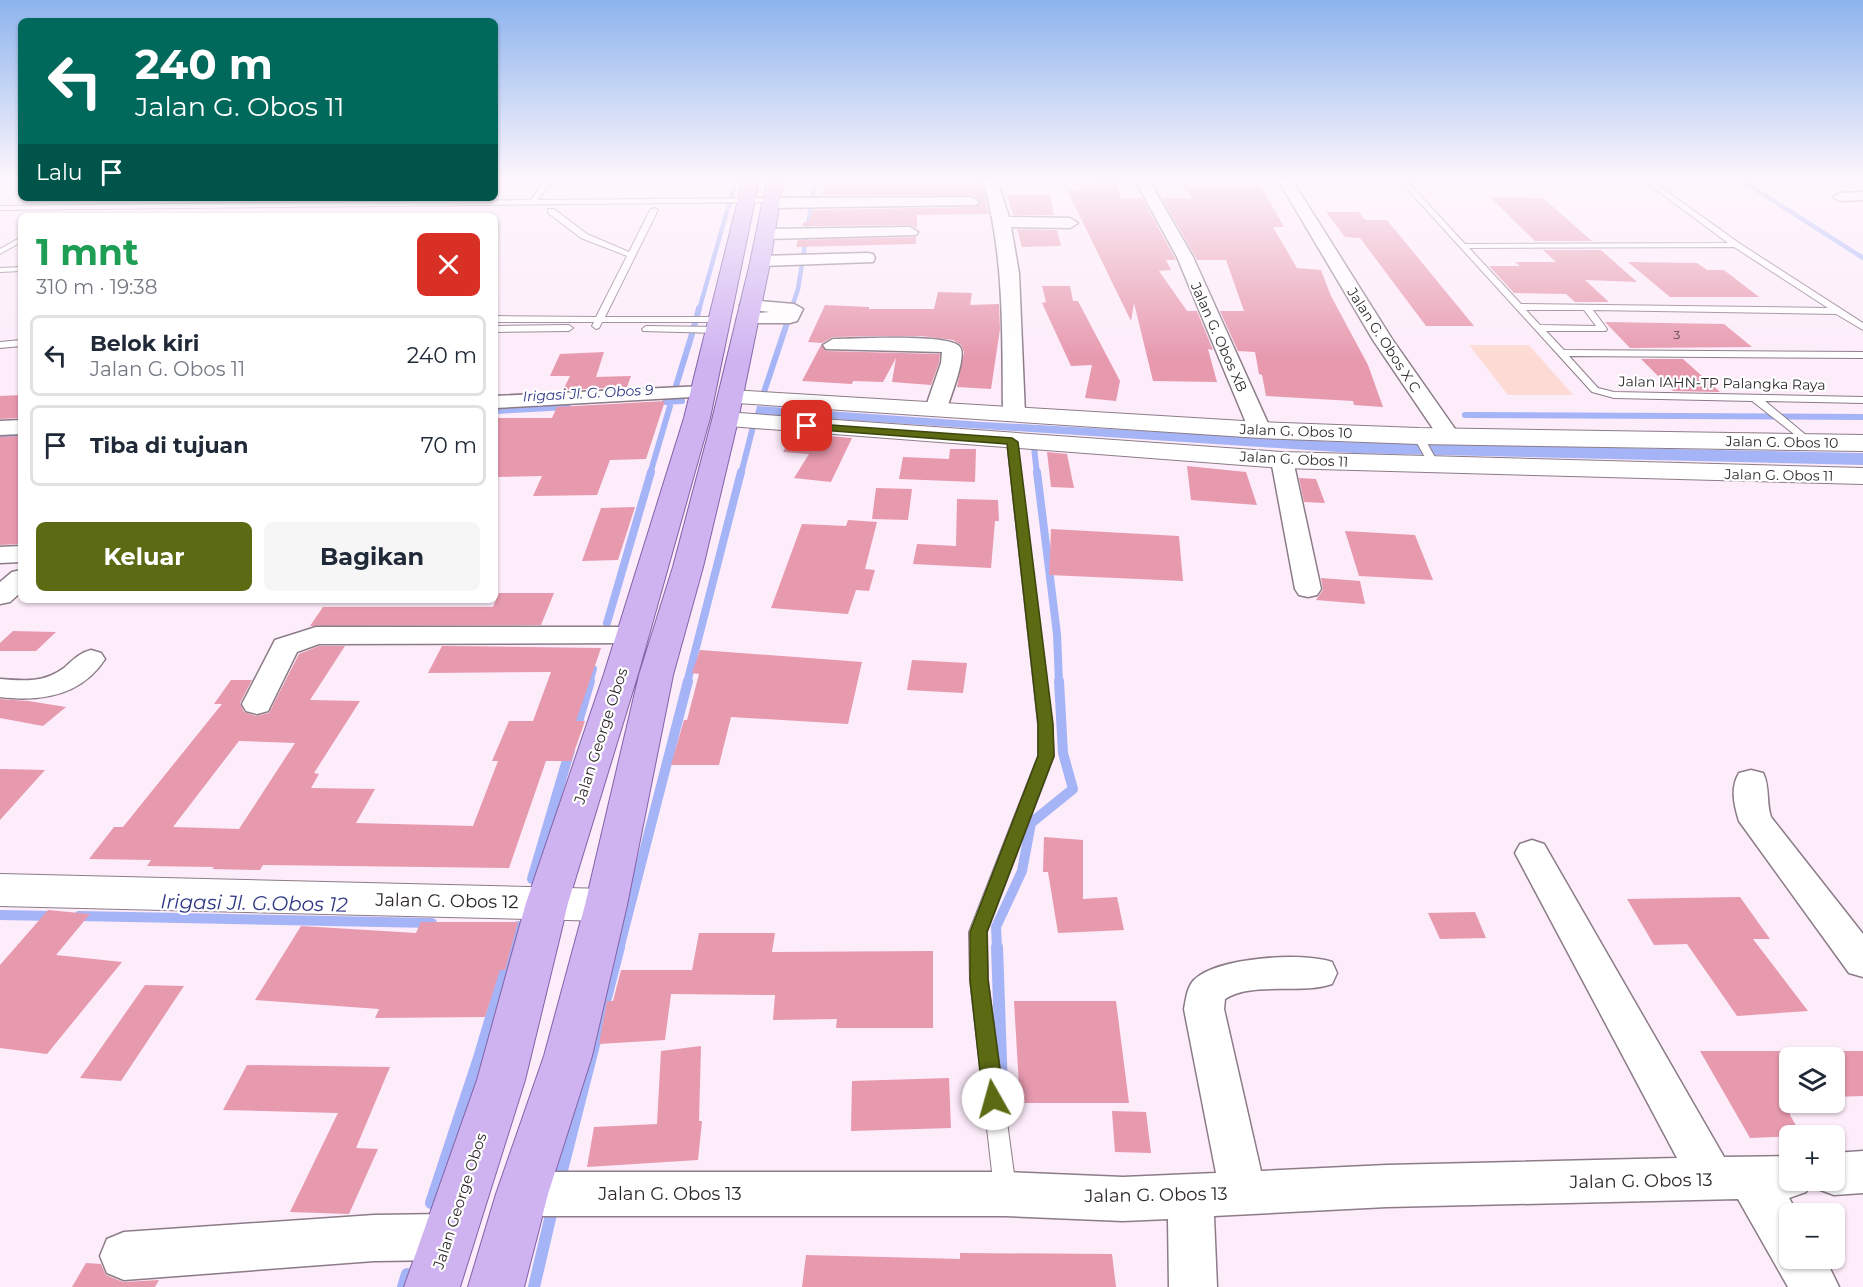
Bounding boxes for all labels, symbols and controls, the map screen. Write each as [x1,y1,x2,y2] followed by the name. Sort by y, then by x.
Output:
[135,38,273,90] text: 240 m
[36,42,114,120] icon: left
[135,90,345,123] text: Jalan G. Obos 11
[95,156,128,189] icon: arrive
[36,159,83,186] text: Lalu
[36,230,139,274] text: 1 mnt
[417,233,480,296] button: close
[36,275,157,299] text: 310 m · 19:38
[1186,279,1251,395] street label: Jalan G. Obos XB
[1343,283,1425,396] street label: Jalan G. Obos X C
[1674,327,1681,342] house number: 3
[90,330,199,357] text: Belok kiri
[39,339,72,372] icon: left
[407,342,477,369] text: 240 m
[90,357,245,381] text: Jalan G. Obos 11
[1617,372,1826,394] street label: Jalan IAHN-TP Palangka Raya
[522,381,654,405] water label: Irigasi Jl. G. Obos 9
[781,400,832,451] pin
[790,409,823,442] icon: arrive
[1238,420,1353,442] street label: Jalan G. Obos 10
[39,429,72,462] icon: arrive
[90,432,248,459] text: Tiba di tujuan
[421,432,477,459] text: 70 m
[1724,432,1839,452] street label: Jalan G. Obos 10
[1238,447,1349,471] street label: Jalan G. Obos 11
[1724,465,1833,485] street label: Jalan G. Obos 11
[36,522,252,591] button: Keluar
[264,522,480,591] button: Bagikan
[569,665,631,807] street label: Jalan George Obos
[160,889,349,917] water label: Irigasi Jl. G.Obos 12
[374,889,519,913] street label: Jalan G. Obos 12
[1779,1047,1845,1269] map controls
[1779,1047,1845,1113] button: layers
[961,1067,1025,1131] position arrow
[1779,1125,1845,1191] button: +
[428,1130,490,1272] street label: Jalan George Obos
[1568,1169,1713,1193] street label: Jalan G. Obos 13
[597,1183,742,1205] street label: Jalan G. Obos 13
[1083,1183,1228,1207] street label: Jalan G. Obos 13
[1779,1203,1845,1269] button: −

